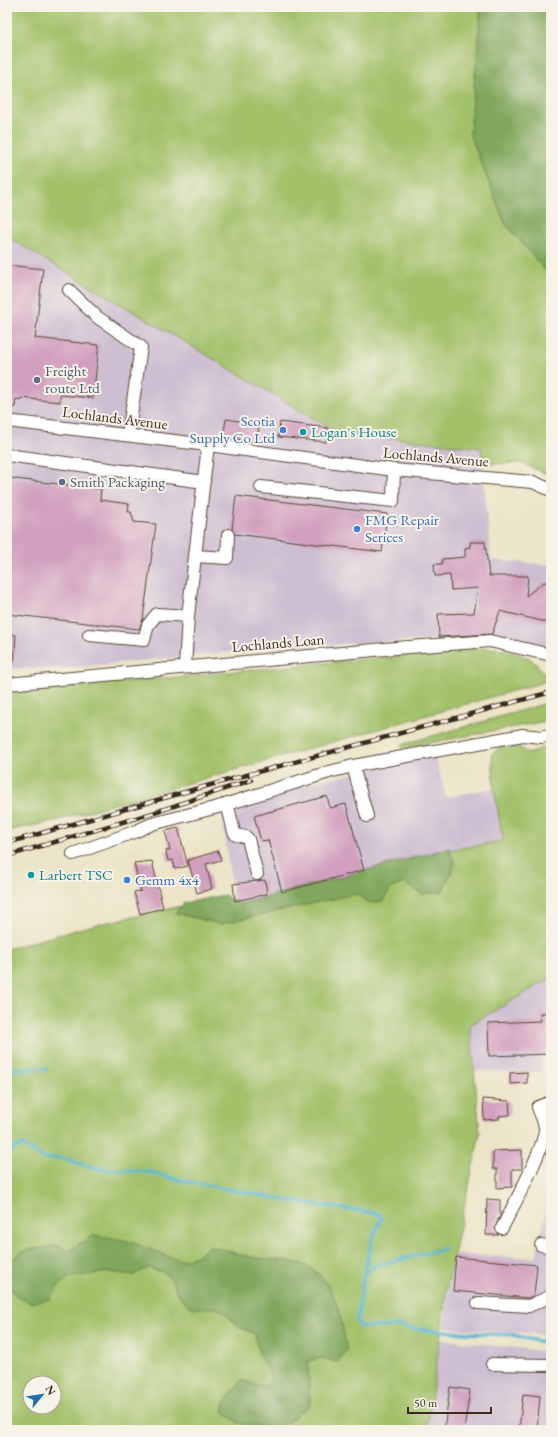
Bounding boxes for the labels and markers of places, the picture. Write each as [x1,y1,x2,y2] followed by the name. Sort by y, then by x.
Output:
[45,361,100,397] place label: Freight route Ltd
[32,375,42,385] marker: Freight route Ltd
[189,411,275,447] place label: Scotia Supply Co Ltd
[311,422,397,441] place label: Logan's House
[278,425,288,435] marker: Scotia Supply Co Ltd
[298,427,308,437] marker: Logan's House
[70,472,166,491] place label: Smith Packaging
[57,477,67,487] marker: Smith Packaging
[365,510,439,546] place label: FMG Repair Serices
[352,524,362,534] marker: FMG Repair Serices
[39,865,113,884] place label: Larbert TSC
[26,870,36,880] marker: Larbert TSC
[135,870,200,889] place label: Gemm 4x4
[122,875,132,885] marker: Gemm 4x4

